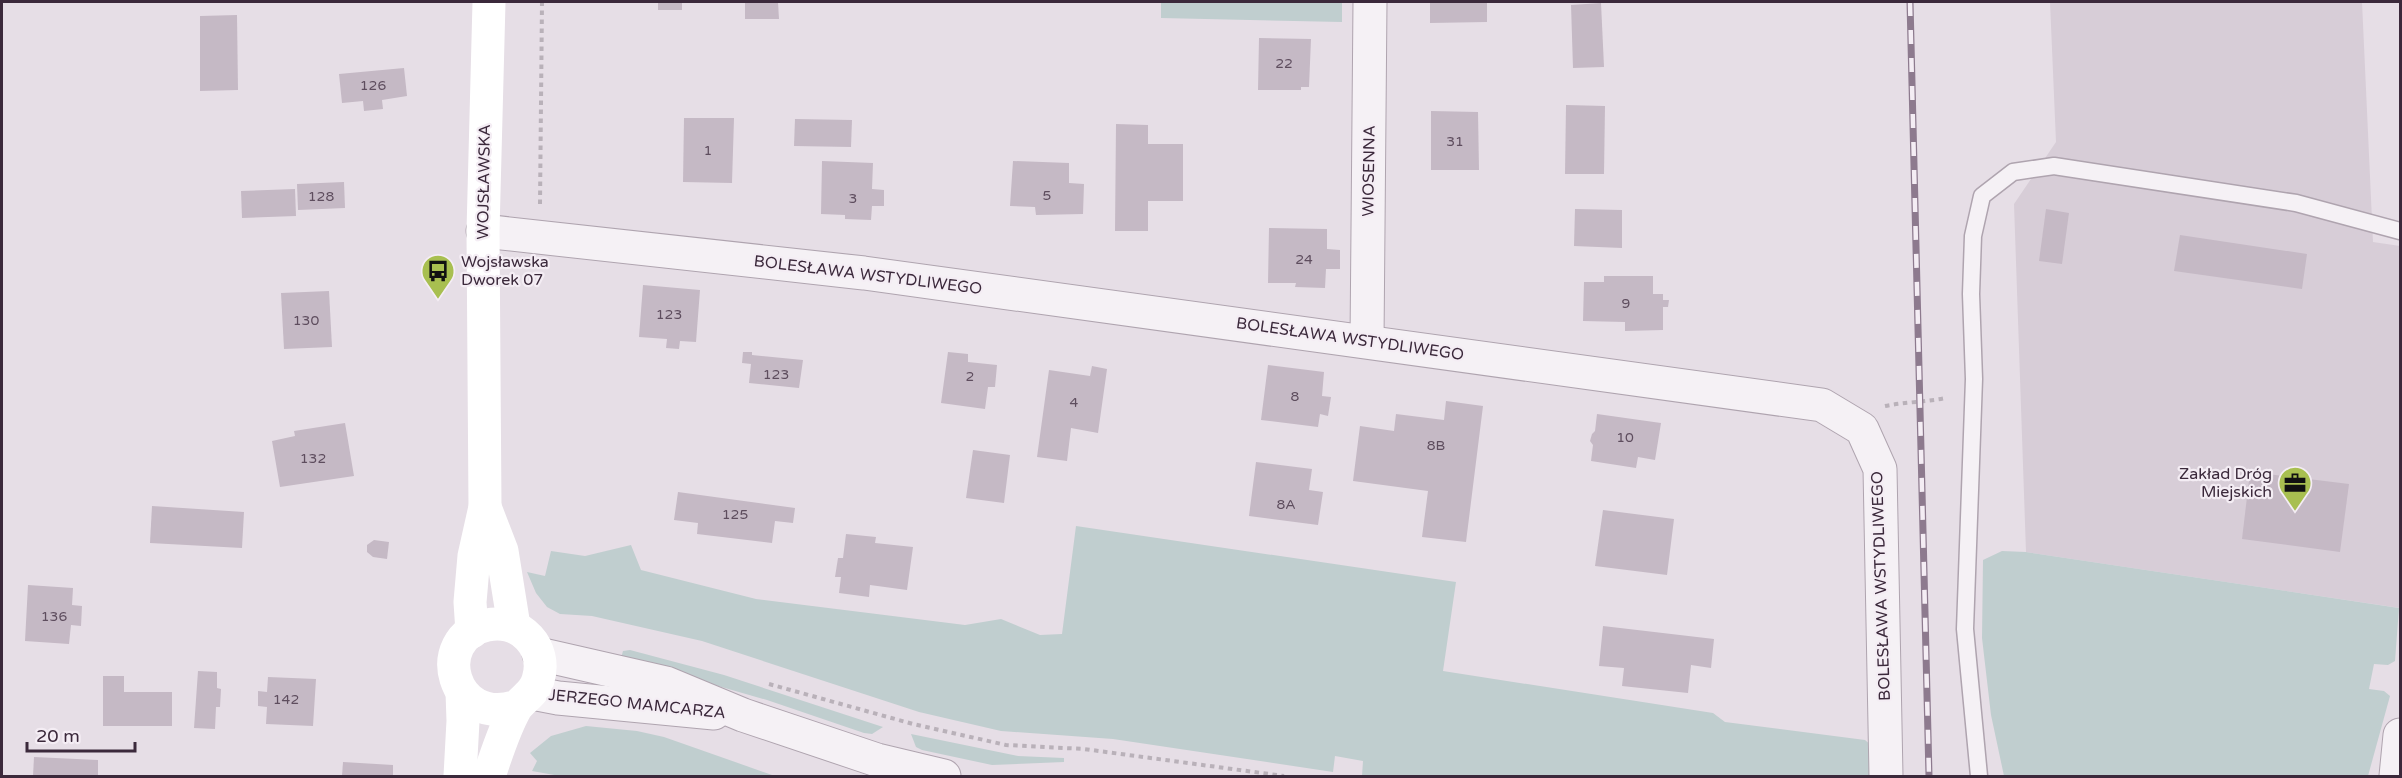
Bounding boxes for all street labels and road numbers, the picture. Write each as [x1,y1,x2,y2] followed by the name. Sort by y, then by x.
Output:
[473,124,495,240] street label: WOJSŁAWSKA
[1358,125,1380,217] street label: WIOSENNA
[753,251,983,299] street label: BOLESŁAWA WSTYDLIWEGO
[1235,313,1465,365] street label: BOLESŁAWA WSTYDLIWEGO
[1867,471,1895,701] street label: BOLESŁAWA WSTYDLIWEGO
[547,685,727,723] street label: JERZEGO MAMCARZA

